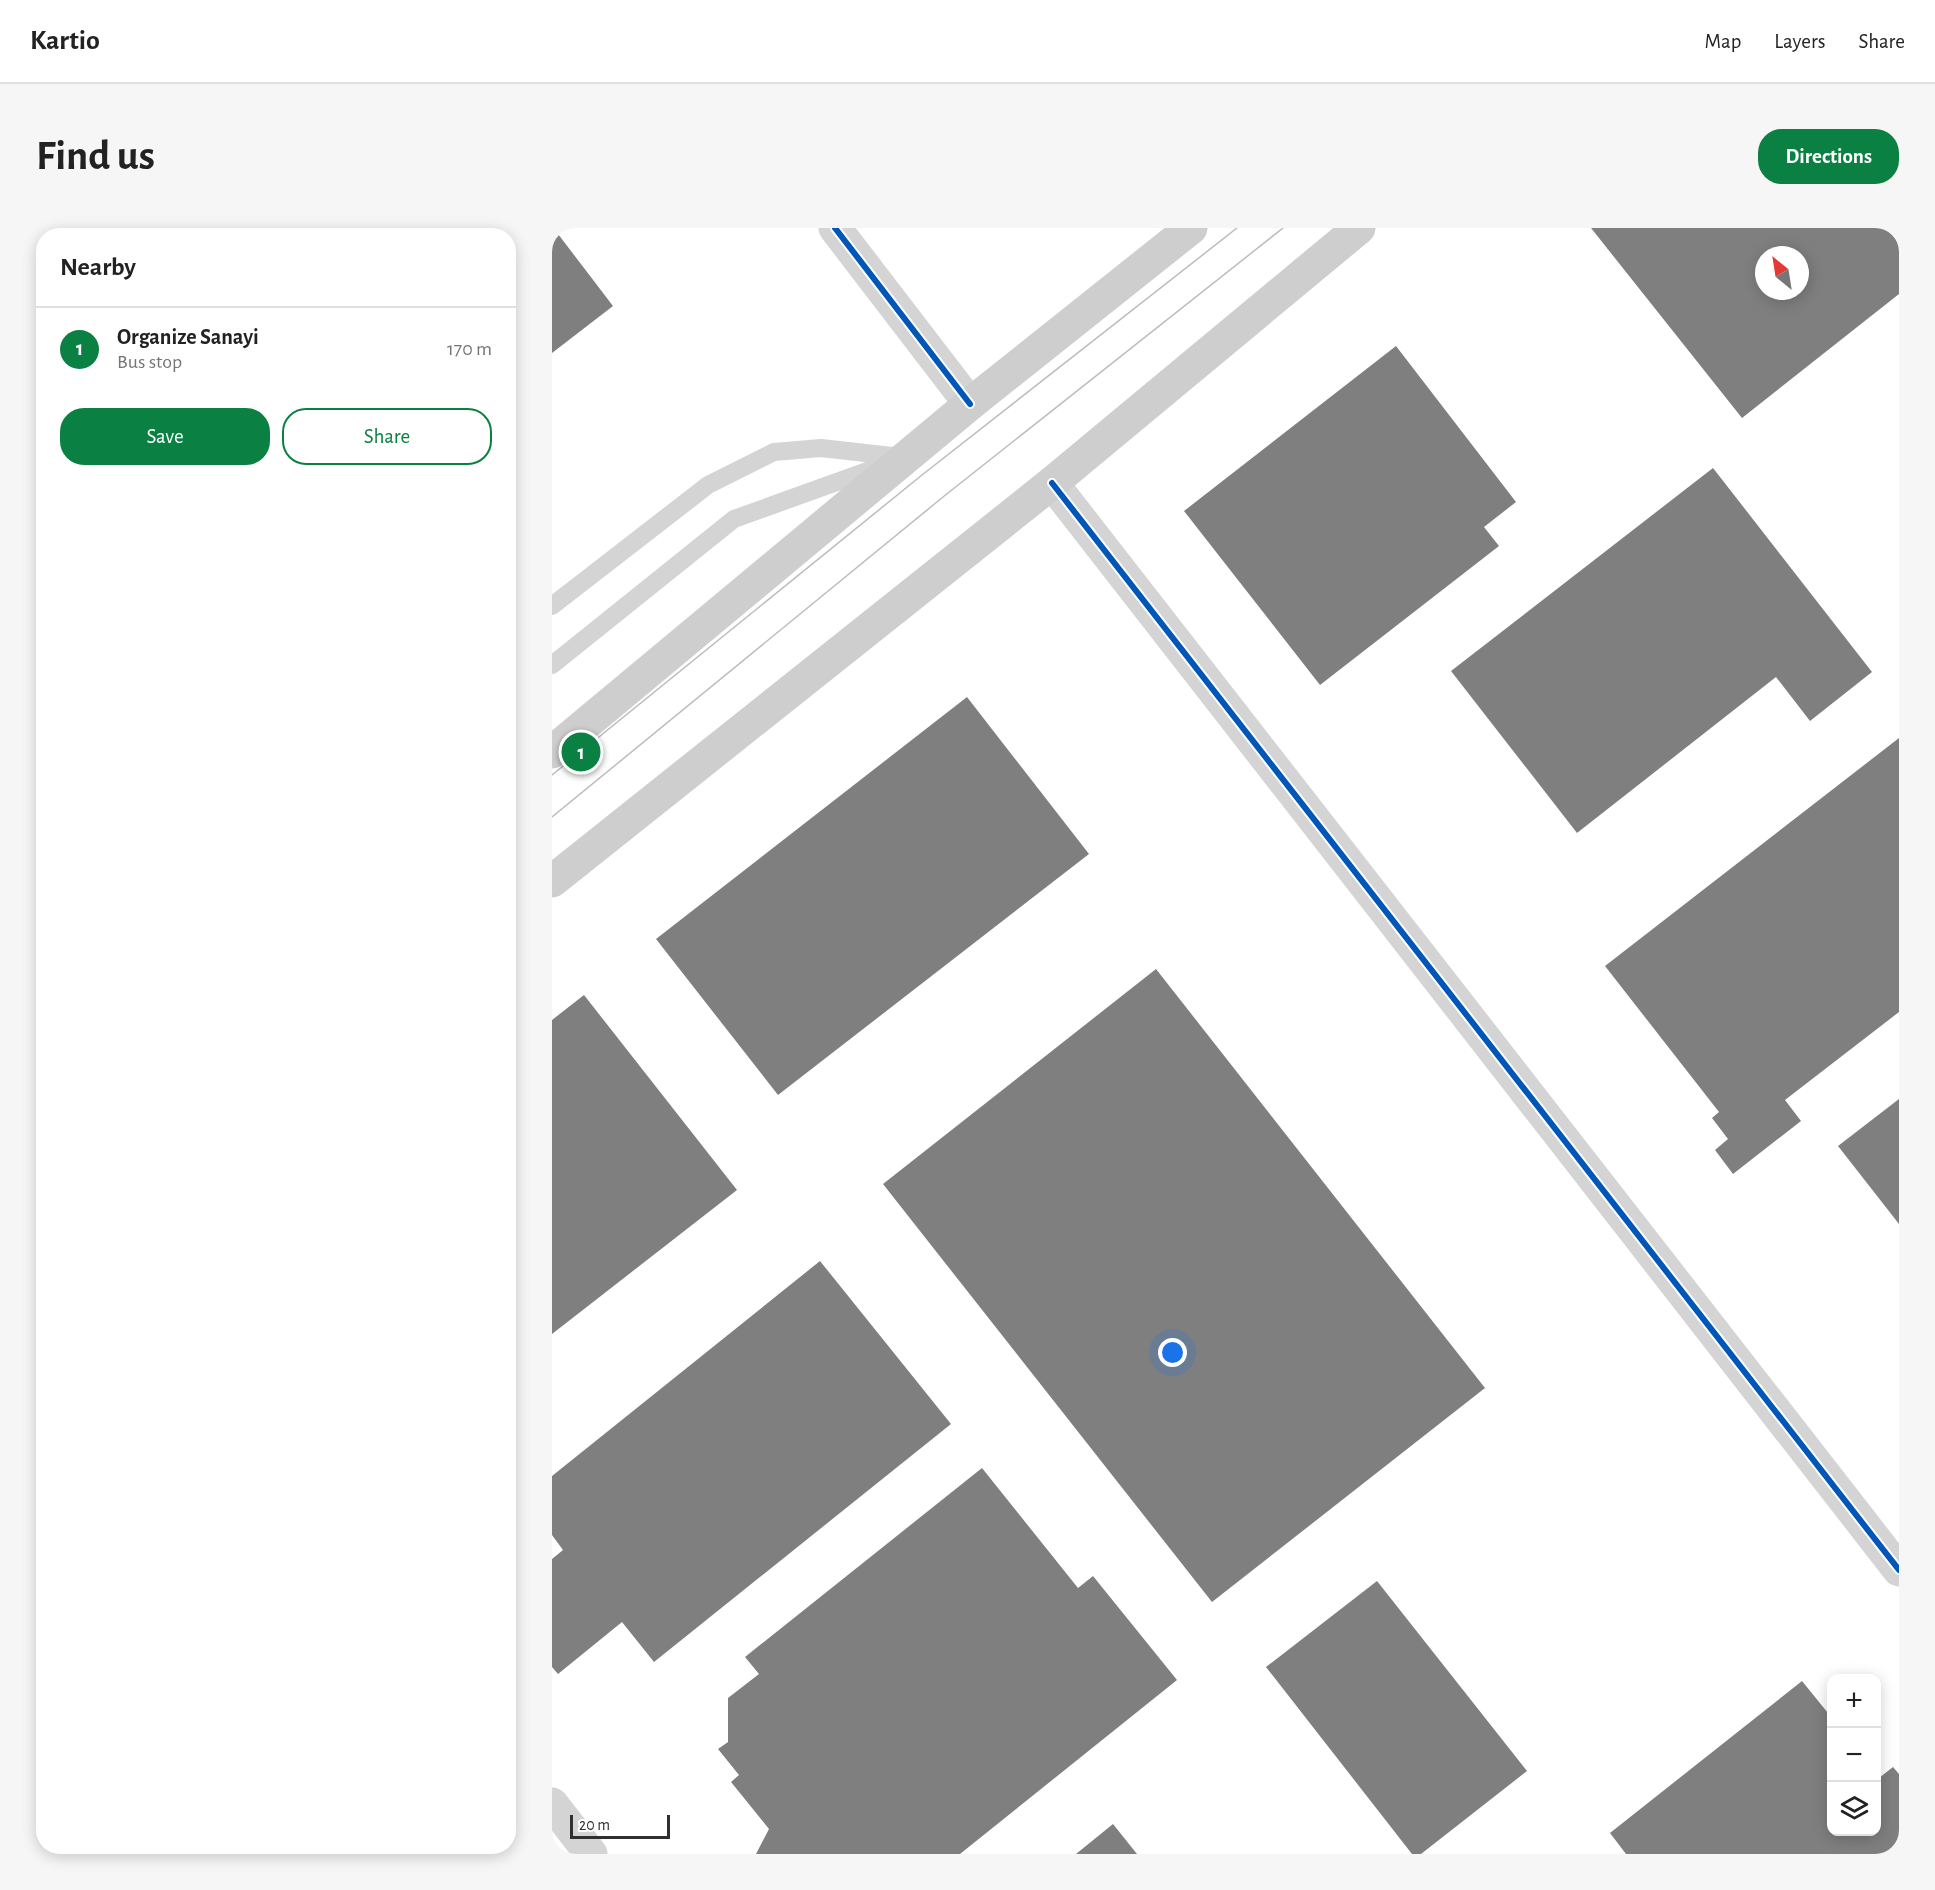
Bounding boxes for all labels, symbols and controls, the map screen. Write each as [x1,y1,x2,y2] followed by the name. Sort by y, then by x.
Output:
[30,27,100,55] text: Kartio
[1705,31,1741,52] text: Map
[1774,31,1825,52] text: Layers
[1858,31,1905,52] text: Share
[1758,129,1899,184] button: Directions
[36,135,155,177] text: Find us
[1755,246,1809,300] north arrow
[60,254,136,280] text: Nearby
[117,326,259,348] text: Organize Sanayi
[76,339,83,359] text: 1
[447,339,492,359] text: 170 m
[117,352,182,372] text: Bus stop
[60,408,270,465] button: Save
[282,408,492,465] button: Share
[561,730,600,774] pin: 1
[1158,1338,1187,1367] your location
[1827,1674,1881,1836] map controls
[1827,1674,1881,1728] button: +
[1827,1728,1881,1782] button: −
[1827,1782,1881,1836] button: layers
[570,1812,670,1840] scale bar
[579,1817,610,1833] text: 20 m

